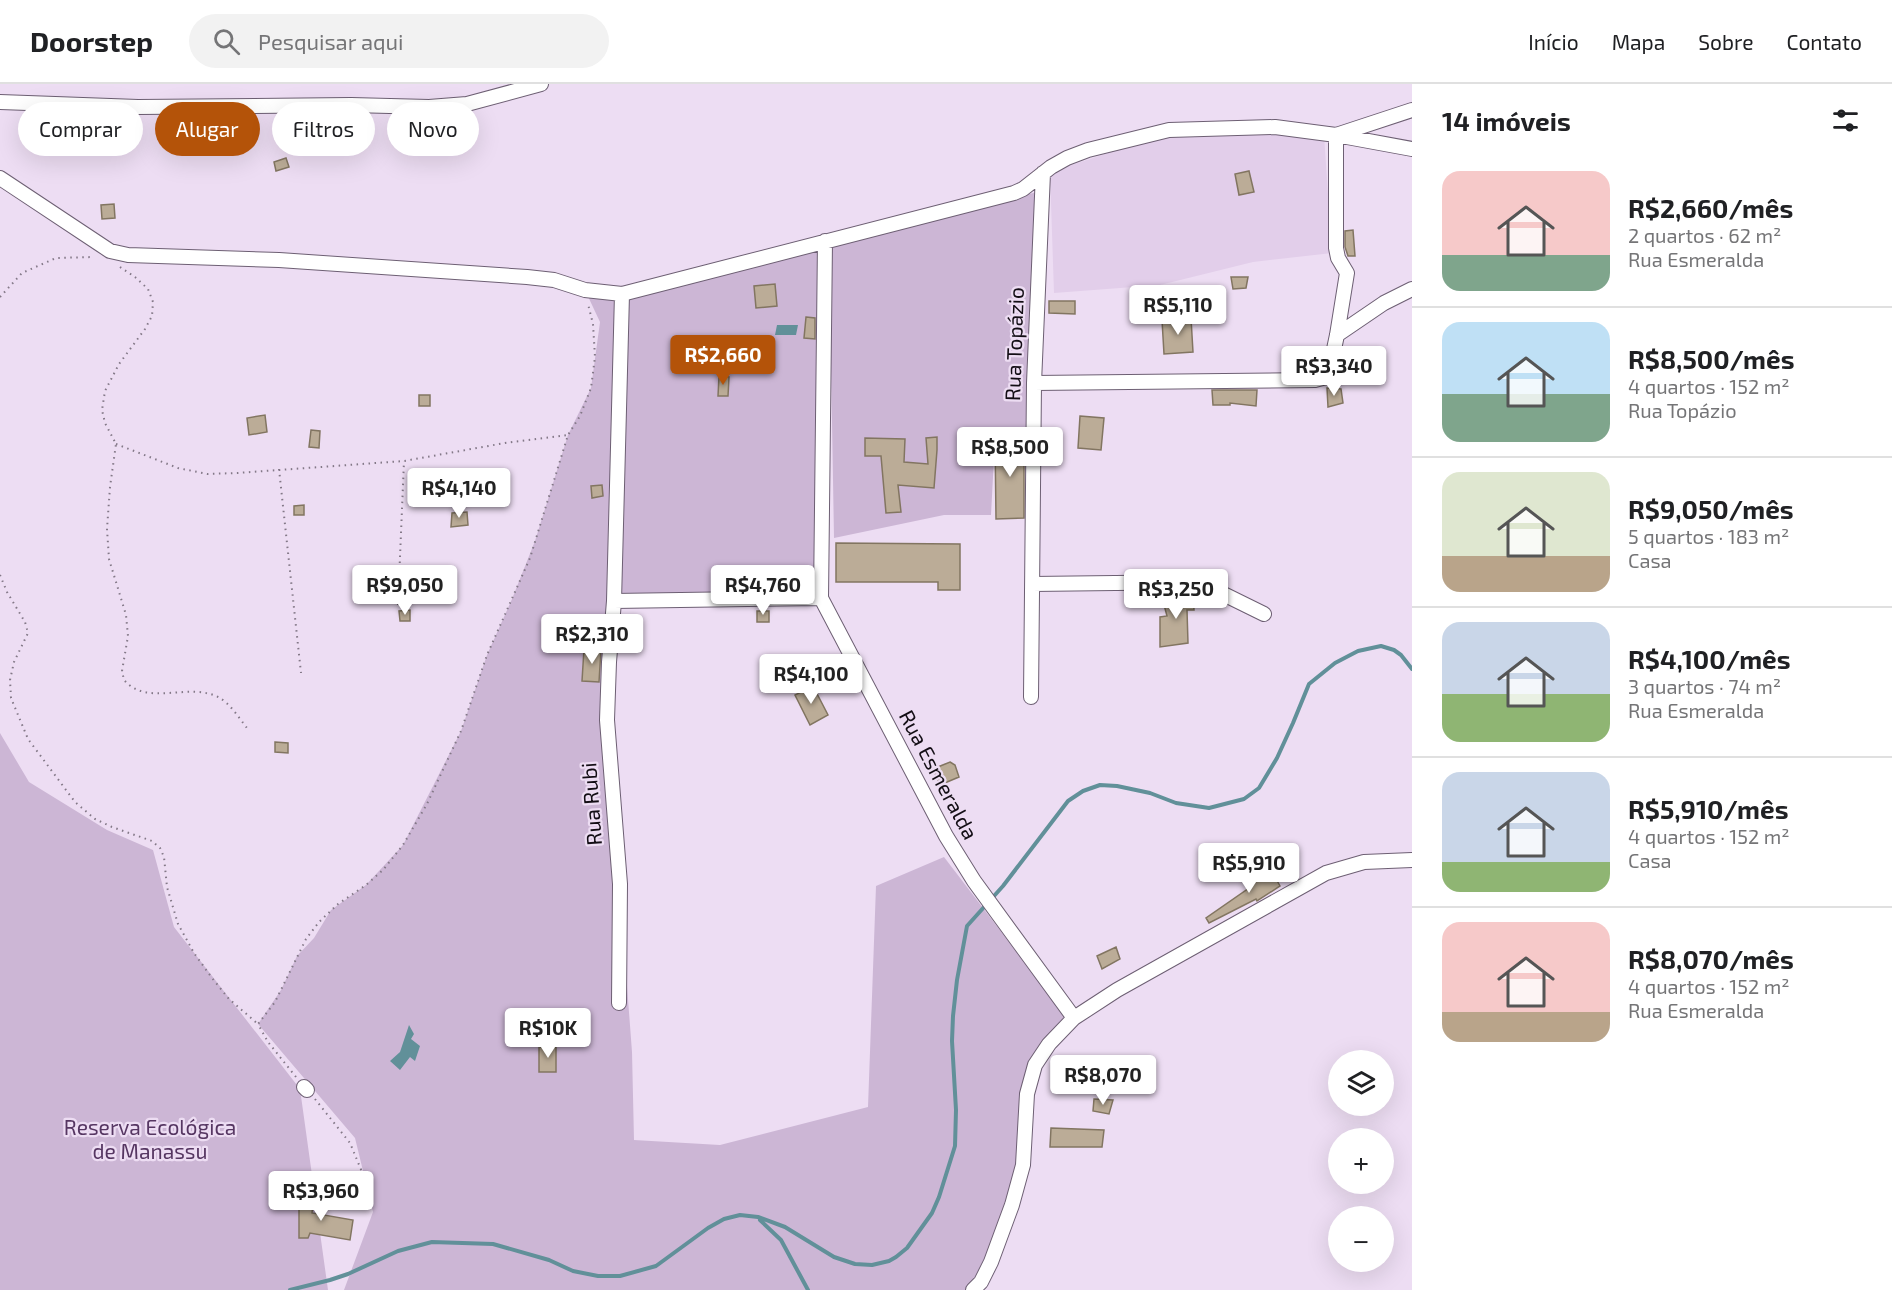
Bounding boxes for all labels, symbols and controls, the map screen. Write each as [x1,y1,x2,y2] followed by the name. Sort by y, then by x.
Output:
[189,14,609,68] search box
[30,24,153,58] text: Doorstep
[210,25,243,58] icon: search
[258,28,404,54] text: Pesquisar aqui
[1528,29,1579,54] text: Início
[1612,29,1665,54] text: Mapa
[1698,29,1753,54] text: Sobre
[1786,29,1862,54] text: Contato
[18,102,143,156] chip: Comprar
[155,102,260,156] chip: Alugar
[272,102,375,156] chip: Filtros
[387,102,479,156] chip: Novo
[1829,104,1862,137] icon: filters
[1442,105,1571,136] text: 14 imóveis
[1628,192,1793,223] text: R$2,660/mês
[1490,195,1562,267] icon: home
[1628,223,1781,247] text: 2 quartos · 62 m²
[1628,247,1764,271] text: Rua Esmeralda
[1123,285,1233,336] pin: R$5,110
[999,287,1028,401] street label: Rua Topázio
[1143,292,1213,316] text: R$5,110
[668,335,778,386] pin: R$2,660
[684,342,762,366] text: R$2,660
[1628,343,1794,374] text: R$8,500/mês
[1279,346,1389,397] pin: R$3,340
[1490,346,1562,418] icon: home
[1295,353,1373,377] text: R$3,340
[1628,374,1790,398] text: 4 quartos · 152 m²
[1628,398,1737,422] text: Rua Topázio
[955,427,1065,478] pin: R$8,500
[971,434,1049,458] text: R$8,500
[404,468,514,519] pin: R$4,140
[421,475,497,499] text: R$4,140
[1628,493,1794,524] text: R$9,050/mês
[1490,496,1562,568] icon: home
[1628,524,1789,548] text: 5 quartos · 183 m²
[1628,548,1672,572] text: Casa
[350,565,460,616] pin: R$9,050
[708,565,818,616] pin: R$4,760
[1121,569,1231,620] pin: R$3,250
[366,572,444,596] text: R$9,050
[725,572,801,596] text: R$4,760
[1138,576,1214,600] text: R$3,250
[537,614,647,665] pin: R$2,310
[555,621,629,645] text: R$2,310
[1628,643,1791,674] text: R$4,100/mês
[1490,646,1562,718] icon: home
[756,654,866,705] pin: R$4,100
[773,661,849,685] text: R$4,100
[1628,674,1781,698] text: 3 quartos · 74 m²
[1628,698,1764,722] text: Rua Esmeralda
[895,705,984,843] street label: Rua Esmeralda
[575,762,606,847] street label: Rua Rubi
[1628,793,1788,824] text: R$5,910/mês
[1490,796,1562,868] icon: home
[1628,824,1790,848] text: 4 quartos · 152 m²
[1194,843,1304,894] pin: R$5,910
[1628,848,1672,872] text: Casa
[1212,850,1286,874] text: R$5,910
[1628,943,1794,974] text: R$8,070/mês
[1490,946,1562,1018] icon: home
[1628,974,1790,998] text: 4 quartos · 152 m²
[1628,998,1764,1022] text: Rua Esmeralda
[506,1008,590,1059] pin: R$10K
[519,1015,577,1039] text: R$10K
[1328,1050,1394,1272] map controls
[1328,1050,1394,1116] button: layers
[1048,1055,1158,1106] pin: R$8,070
[1064,1062,1142,1086] text: R$8,070
[64,1114,236,1163] park label: Reserva Ecológica de Manassu
[1328,1128,1394,1194] button: +
[266,1171,376,1222] pin: R$3,960
[283,1178,359,1202] text: R$3,960
[1328,1206,1394,1272] button: −

